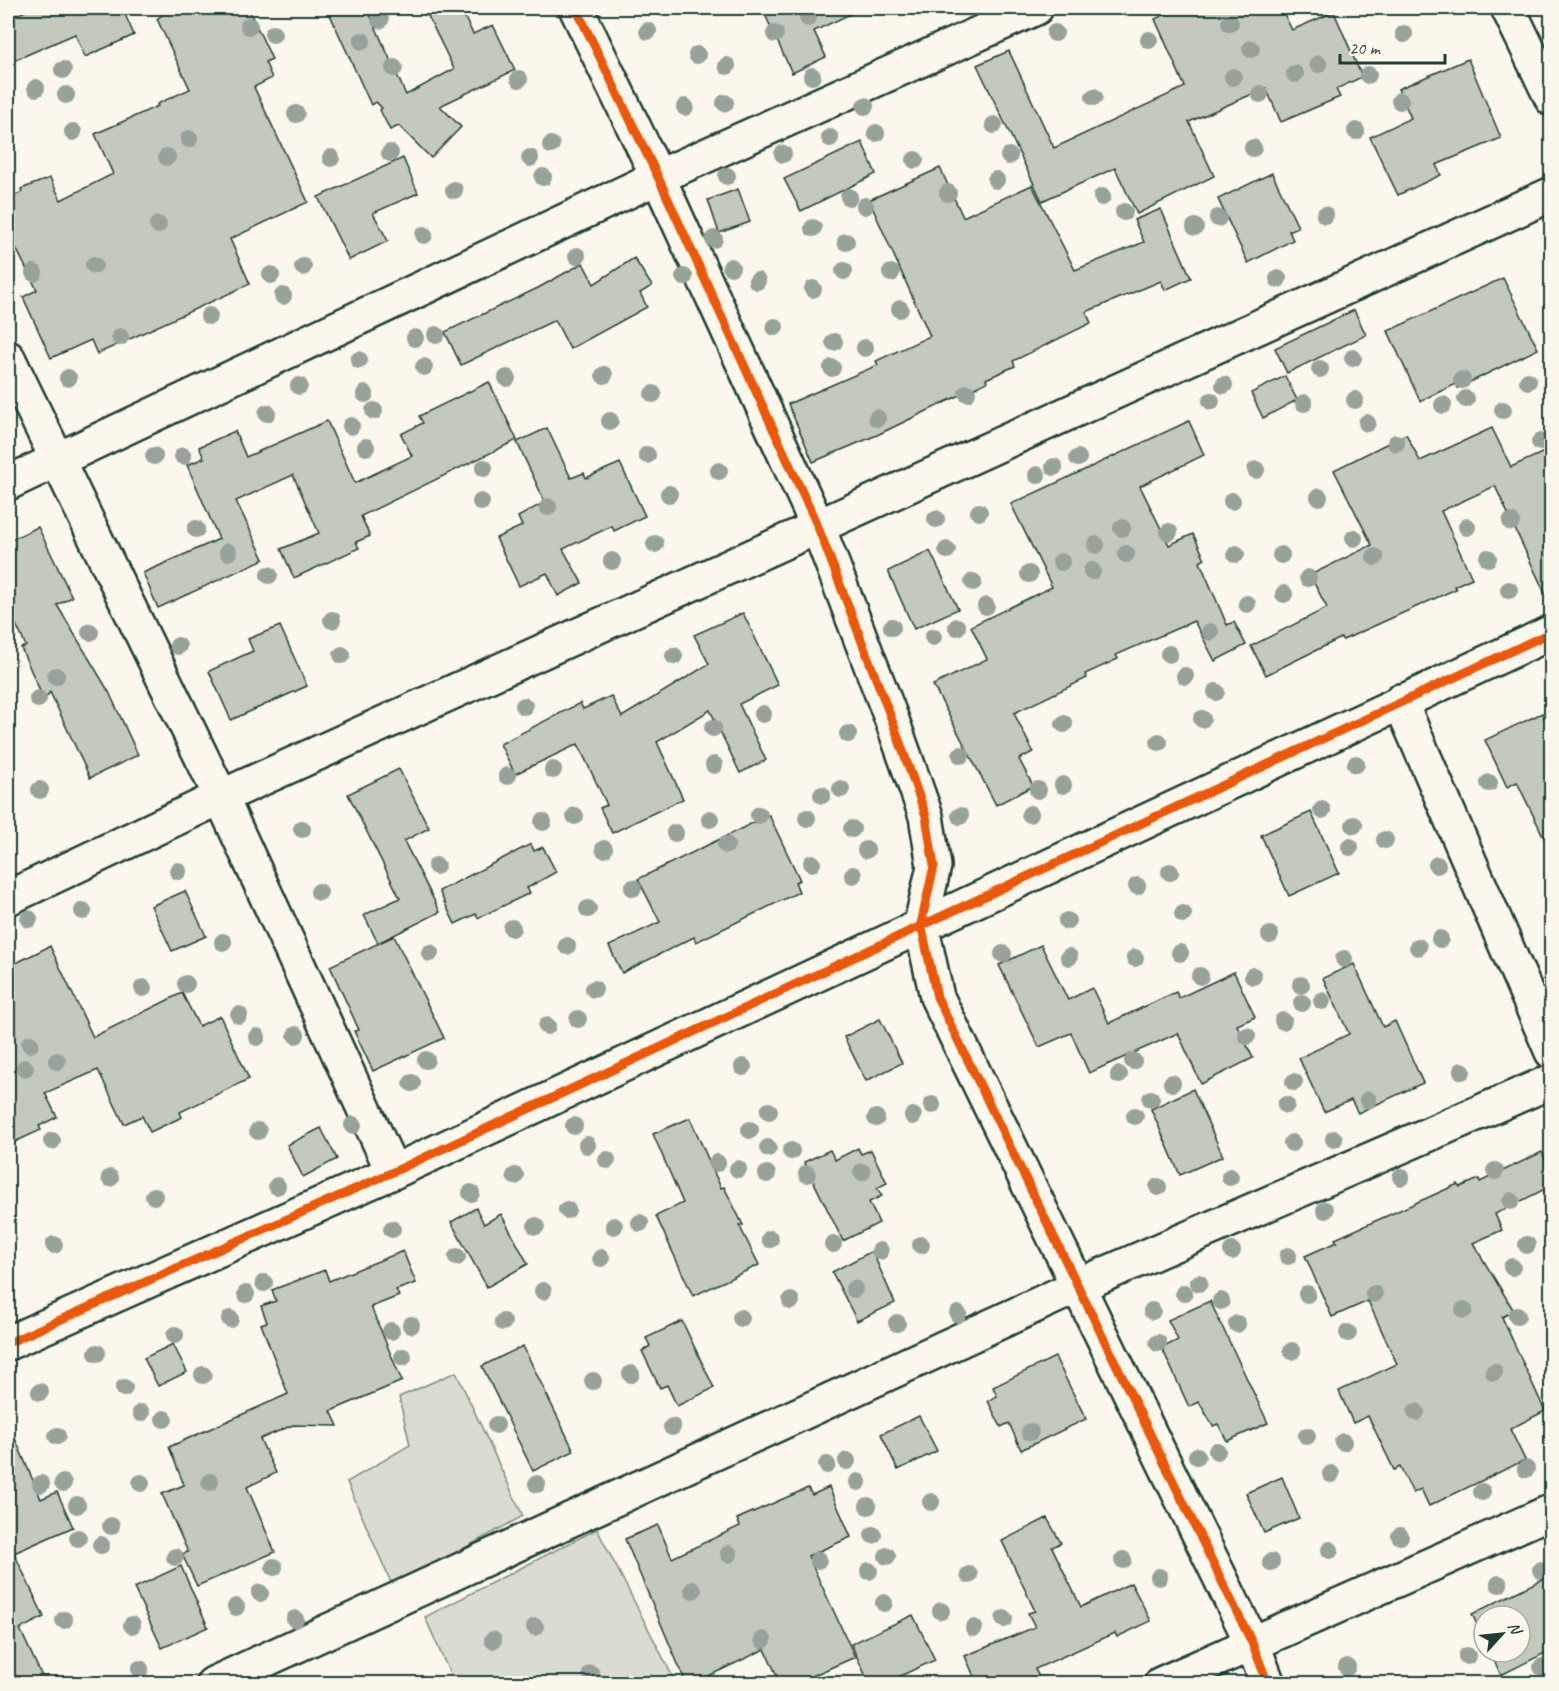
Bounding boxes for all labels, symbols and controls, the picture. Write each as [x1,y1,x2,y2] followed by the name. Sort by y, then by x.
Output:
[1340,27,1445,65] scale bar
[1349,37,1382,59] text: 20 m
[1472,1604,1532,1664] north arrow
[1503,1619,1527,1639] text: N

